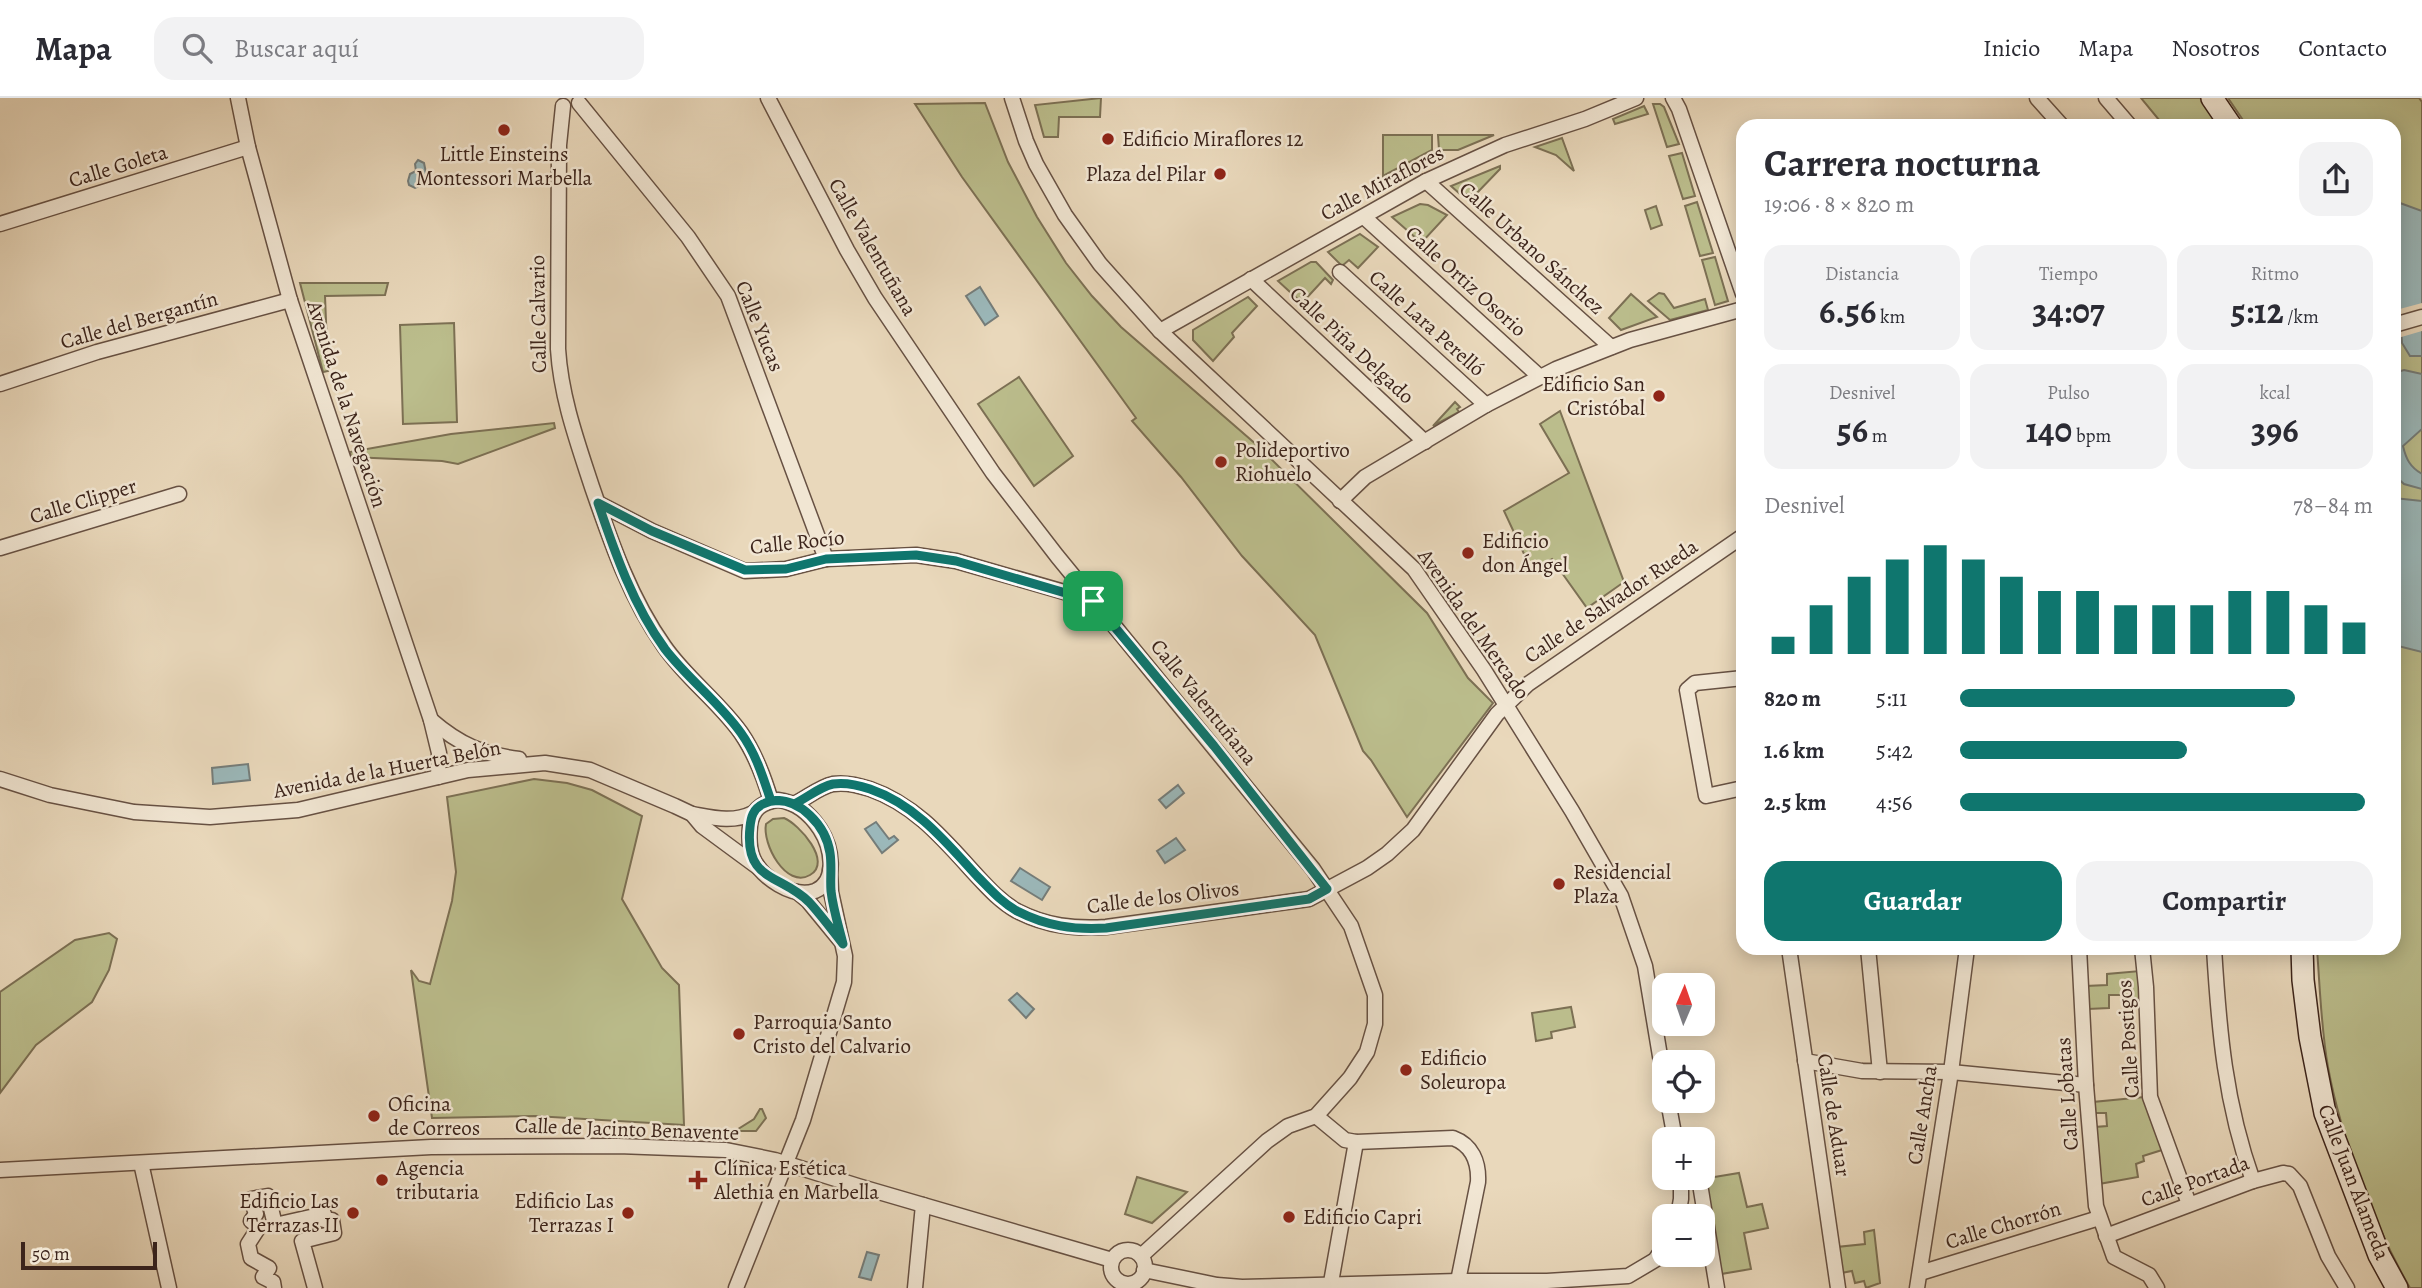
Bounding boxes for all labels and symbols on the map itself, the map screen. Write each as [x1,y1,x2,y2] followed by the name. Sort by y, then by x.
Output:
[496,122,512,138] marker: Little Einsteins Montessori Marbella
[1122,125,1304,153] place label: Edificio Miraflores 12
[1100,131,1116,147] marker: Edificio Miraflores 12
[65,138,171,194] street label: Calle Goleta
[1315,139,1449,227] street label: Calle Miraflores
[416,140,593,192] place label: Little Einsteins Montessori Marbella
[1086,160,1206,188] place label: Plaza del Pilar
[1212,166,1228,182] marker: Plaza del Pilar
[822,173,924,321] street label: Calle Valentuñana
[1453,175,1611,321] street label: Calle Urbano Sánchez
[1399,219,1533,343] street label: Calle Ortiz Osorio
[523,255,553,373] street label: Calle Calvario
[1363,263,1491,383] street label: Calle Lara Perelló
[729,276,791,376] street label: Calle Yucas
[1284,280,1420,410] street label: Calle Piña Delgado
[57,284,221,356] street label: Calle del Bergantín
[300,296,394,511] street label: Avenida de la Navegación
[1542,370,1645,422] place label: Edificio San Cristóbal
[1651,388,1667,404] marker: Edificio San Cristóbal
[1235,436,1350,488] place label: Polideportivo Riohuelo
[1213,454,1229,470] marker: Polideportivo Riohuelo
[26,471,140,531] street label: Calle Clipper
[748,523,846,561] street label: Calle Rocío
[1482,527,1568,579] place label: Edificio don Ángel
[1519,532,1704,670] street label: Calle de Salvador Rueda
[1411,542,1536,705] street label: Avenida del Mercado
[1460,545,1476,561] marker: Edificio don Ángel
[1063,571,1123,631] pin
[1144,633,1264,771] street label: Calle Valentuñana
[270,733,503,805] street label: Avenida de la Huerta Belón
[1573,858,1671,910] place label: Residencial Plaza
[1085,874,1241,920] street label: Calle de los Olivos
[1551,876,1567,892] marker: Residencial Plaza
[1652,973,1715,1036] north arrow
[2110,979,2146,1099] street label: Calle Postigos
[753,1008,911,1060] place label: Parroquia Santo Cristo del Calvario
[731,1026,747,1042] marker: Parroquia Santo Cristo del Calvario
[2049,1036,2085,1152] street label: Calle Lobatas
[1420,1044,1506,1096] place label: Edificio Soleuropa
[1810,1052,1858,1178] street label: Calle de Aduar
[1398,1062,1414,1078] marker: Edificio Soleuropa
[1900,1063,1944,1167] street label: Calle Ancha
[388,1090,480,1142] place label: Oficina de Correos
[2311,1100,2397,1264] street label: Calle Juan Alameda
[366,1108,382,1124] marker: Oficina de Correos
[514,1111,740,1147] street label: Calle de Jacinto Benavente
[2137,1148,2253,1214] street label: Calle Portada
[395,1154,480,1206] place label: Agencia tributaria
[713,1154,879,1206] place label: Clínica Estética Alethia en Marbella
[688,1170,708,1190] marker: Clínica Estética Alethia en Marbella
[374,1172,390,1188] marker: Agencia tributaria
[239,1187,339,1239] place label: Edificio Las Terrazas II
[514,1187,614,1239] place label: Edificio Las Terrazas I
[1942,1194,2064,1256] street label: Calle Chorrón
[1303,1203,1422,1231] place label: Edificio Capri
[345,1205,361,1221] marker: Edificio Las Terrazas II
[620,1205,636,1221] marker: Edificio Las Terrazas I
[1281,1209,1297,1225] marker: Edificio Capri
[21,1239,158,1271] scale bar

